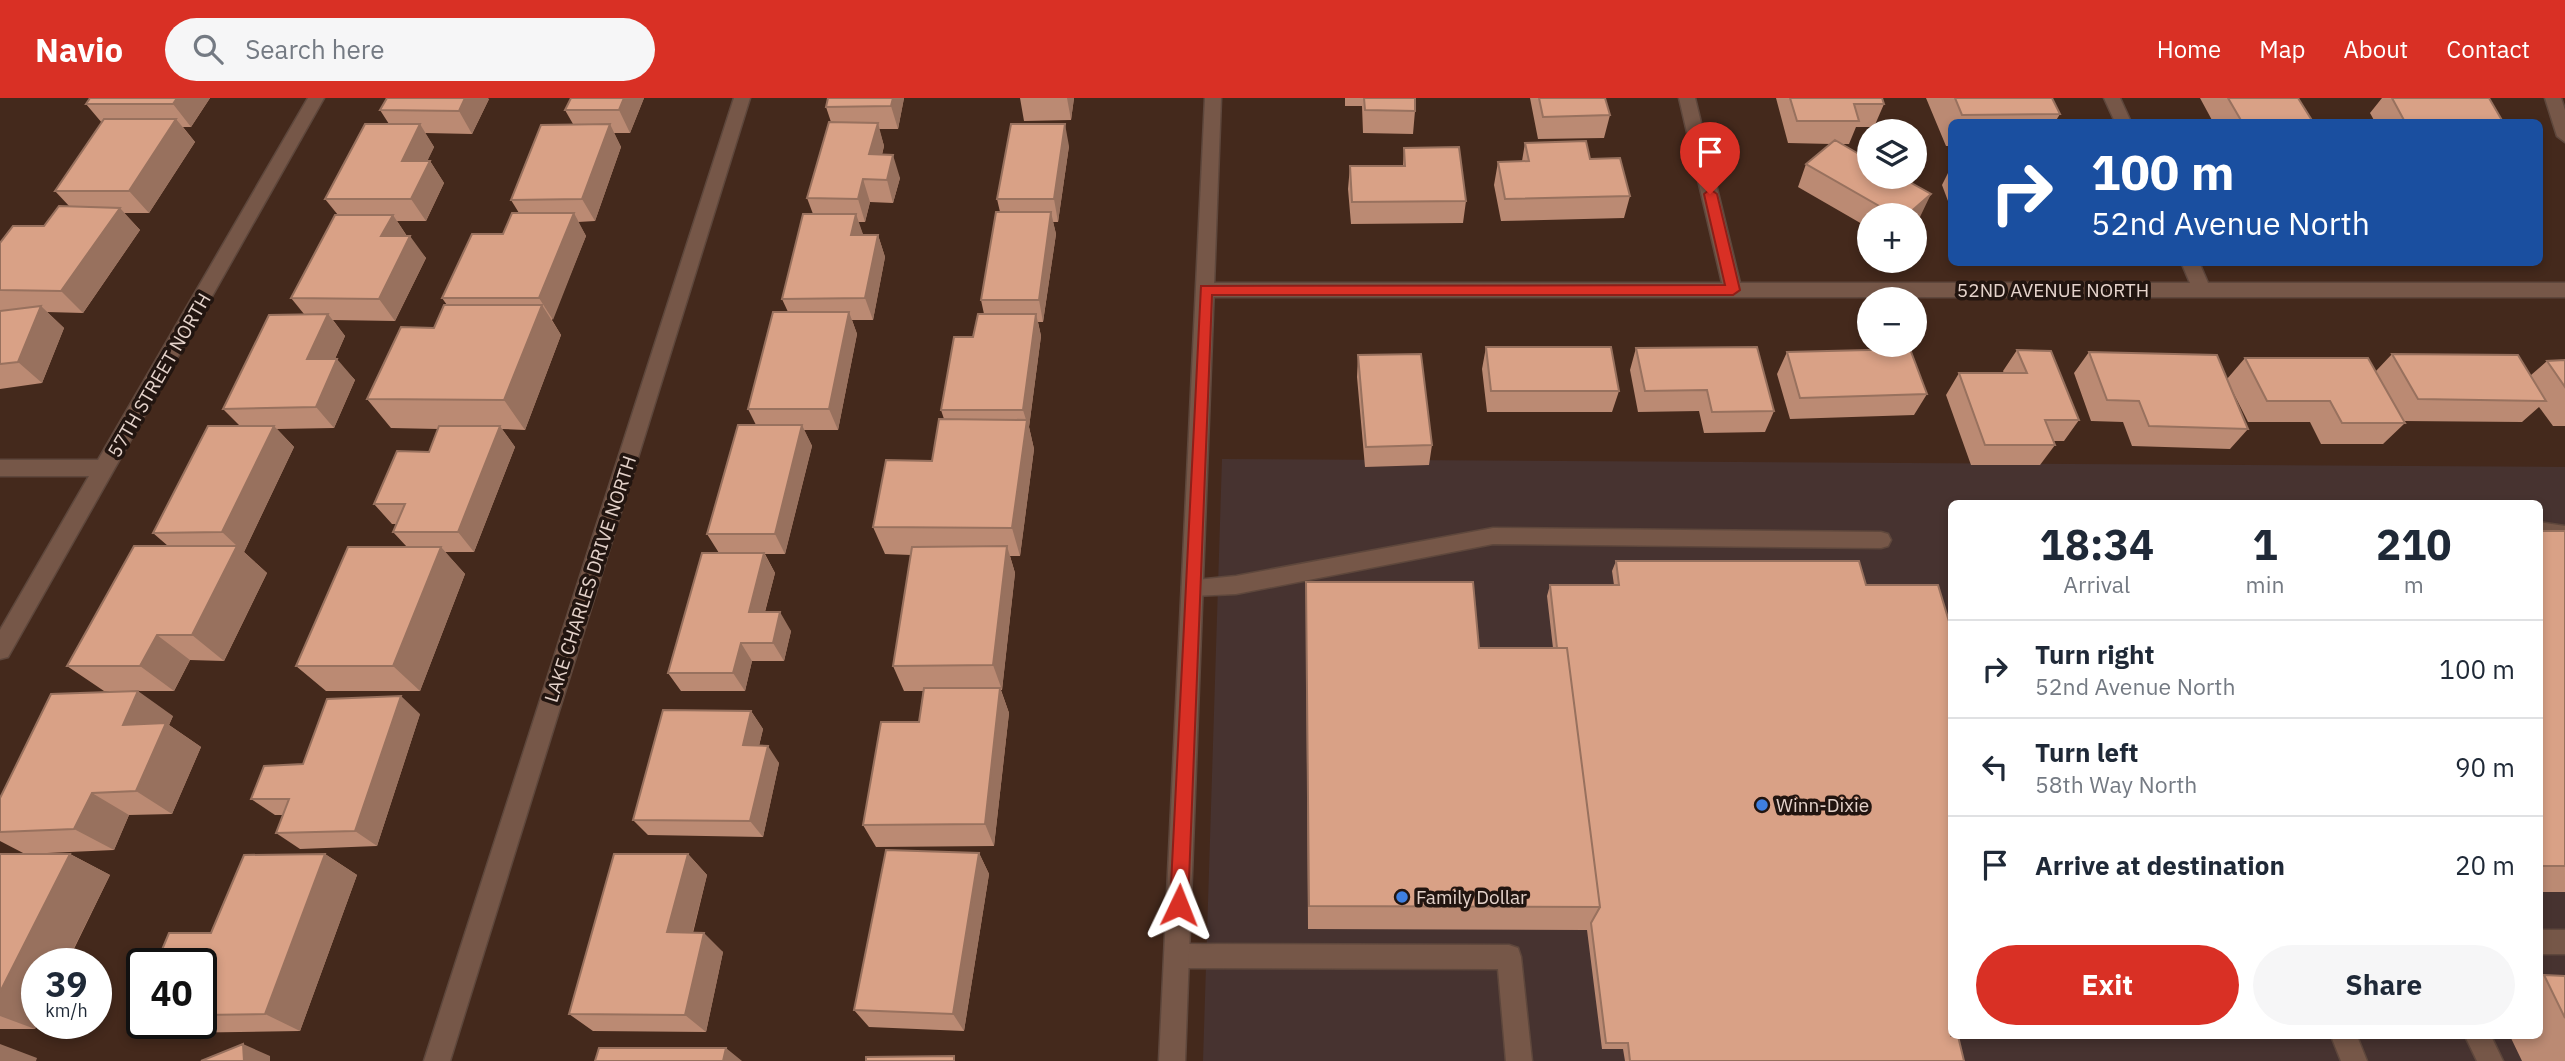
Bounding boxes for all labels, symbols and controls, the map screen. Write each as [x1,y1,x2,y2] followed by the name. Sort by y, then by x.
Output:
[165,18,655,81] search box
[35,28,123,71] text: Navio
[189,30,227,68] icon: search
[245,32,385,66] text: Search here
[2157,33,2221,65] text: Home
[2259,33,2305,65] text: Map
[2343,33,2408,65] text: About
[2446,33,2530,65] text: Contact
[1857,119,1927,357] map controls
[1857,119,1927,189] button: layers
[1680,122,1740,194] pin
[1691,133,1729,171] icon: arrive
[2091,140,2235,203] text: 100 m
[1976,147,2067,238] icon: right
[2091,202,2370,244] text: 52nd Avenue North
[1857,203,1927,273] button: +
[1957,278,2149,302] street label: 52ND AVENUE NORTH
[1857,287,1927,357] button: −
[102,289,216,461] street label: 57TH STREET NORTH
[539,453,641,705] street label: LAKE CHARLES DRIVE NORTH
[2039,517,2154,572] text: 18:34
[2252,517,2278,572] text: 1
[2376,517,2452,572] text: 210
[2063,569,2130,599] text: Arrival
[2246,569,2284,599] text: min
[2404,569,2424,599] text: m
[2035,637,2154,671] text: Turn right
[1976,650,2014,688] icon: right
[2439,652,2515,686] text: 100 m
[2035,671,2235,701] text: 52nd Avenue North
[2035,735,2138,769] text: Turn left
[1976,748,2014,786] icon: left
[2455,750,2515,784] text: 90 m
[2035,769,2197,799] text: 58th Way North
[1776,793,1869,817] place label: Winn-Dixie
[1754,797,1770,813] marker: Winn-Dixie
[1976,846,2014,884] icon: arrive
[2035,848,2285,882] text: Arrive at destination
[2455,848,2515,882] text: 20 m
[1142,868,1216,942] position arrow
[1416,885,1527,909] place label: Family Dollar
[1394,889,1410,905] marker: Family Dollar
[1976,945,2239,1025] button: Exit
[2253,945,2515,1025] button: Share
[126,948,217,1039] speed limit sign: 40
[45,961,88,1007] text: 39
[45,999,88,1022] text: km/h

